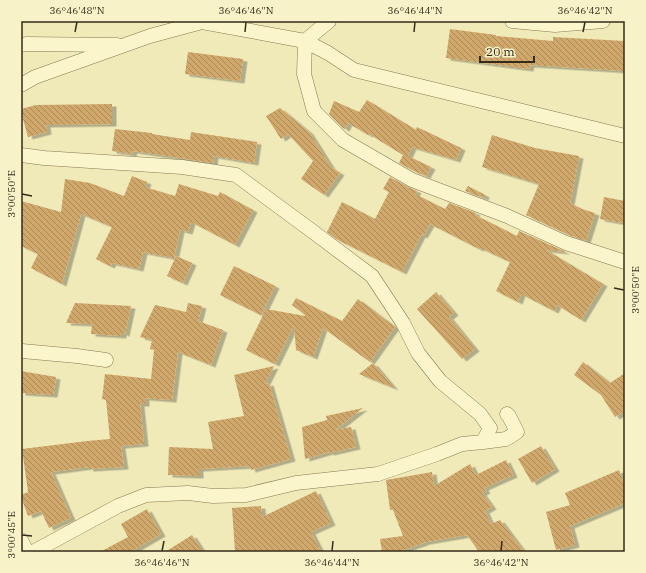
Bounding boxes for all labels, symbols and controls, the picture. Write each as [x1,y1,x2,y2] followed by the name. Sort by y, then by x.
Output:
[50,4,105,17] text: 36°46'48"N
[219,4,274,17] text: 36°46'46"N
[388,4,443,17] text: 36°46'44"N
[558,4,613,17] text: 36°46'42"N
[480,38,534,64] scale bar
[486,44,515,59] text: 20 m
[5,170,18,218] text: 3°00'50"E
[629,266,642,314] text: 3°00'50"E
[5,511,18,559] text: 3°00'45"E
[135,556,190,569] text: 36°46'46"N
[305,556,360,569] text: 36°46'44"N
[474,556,529,569] text: 36°46'42"N

